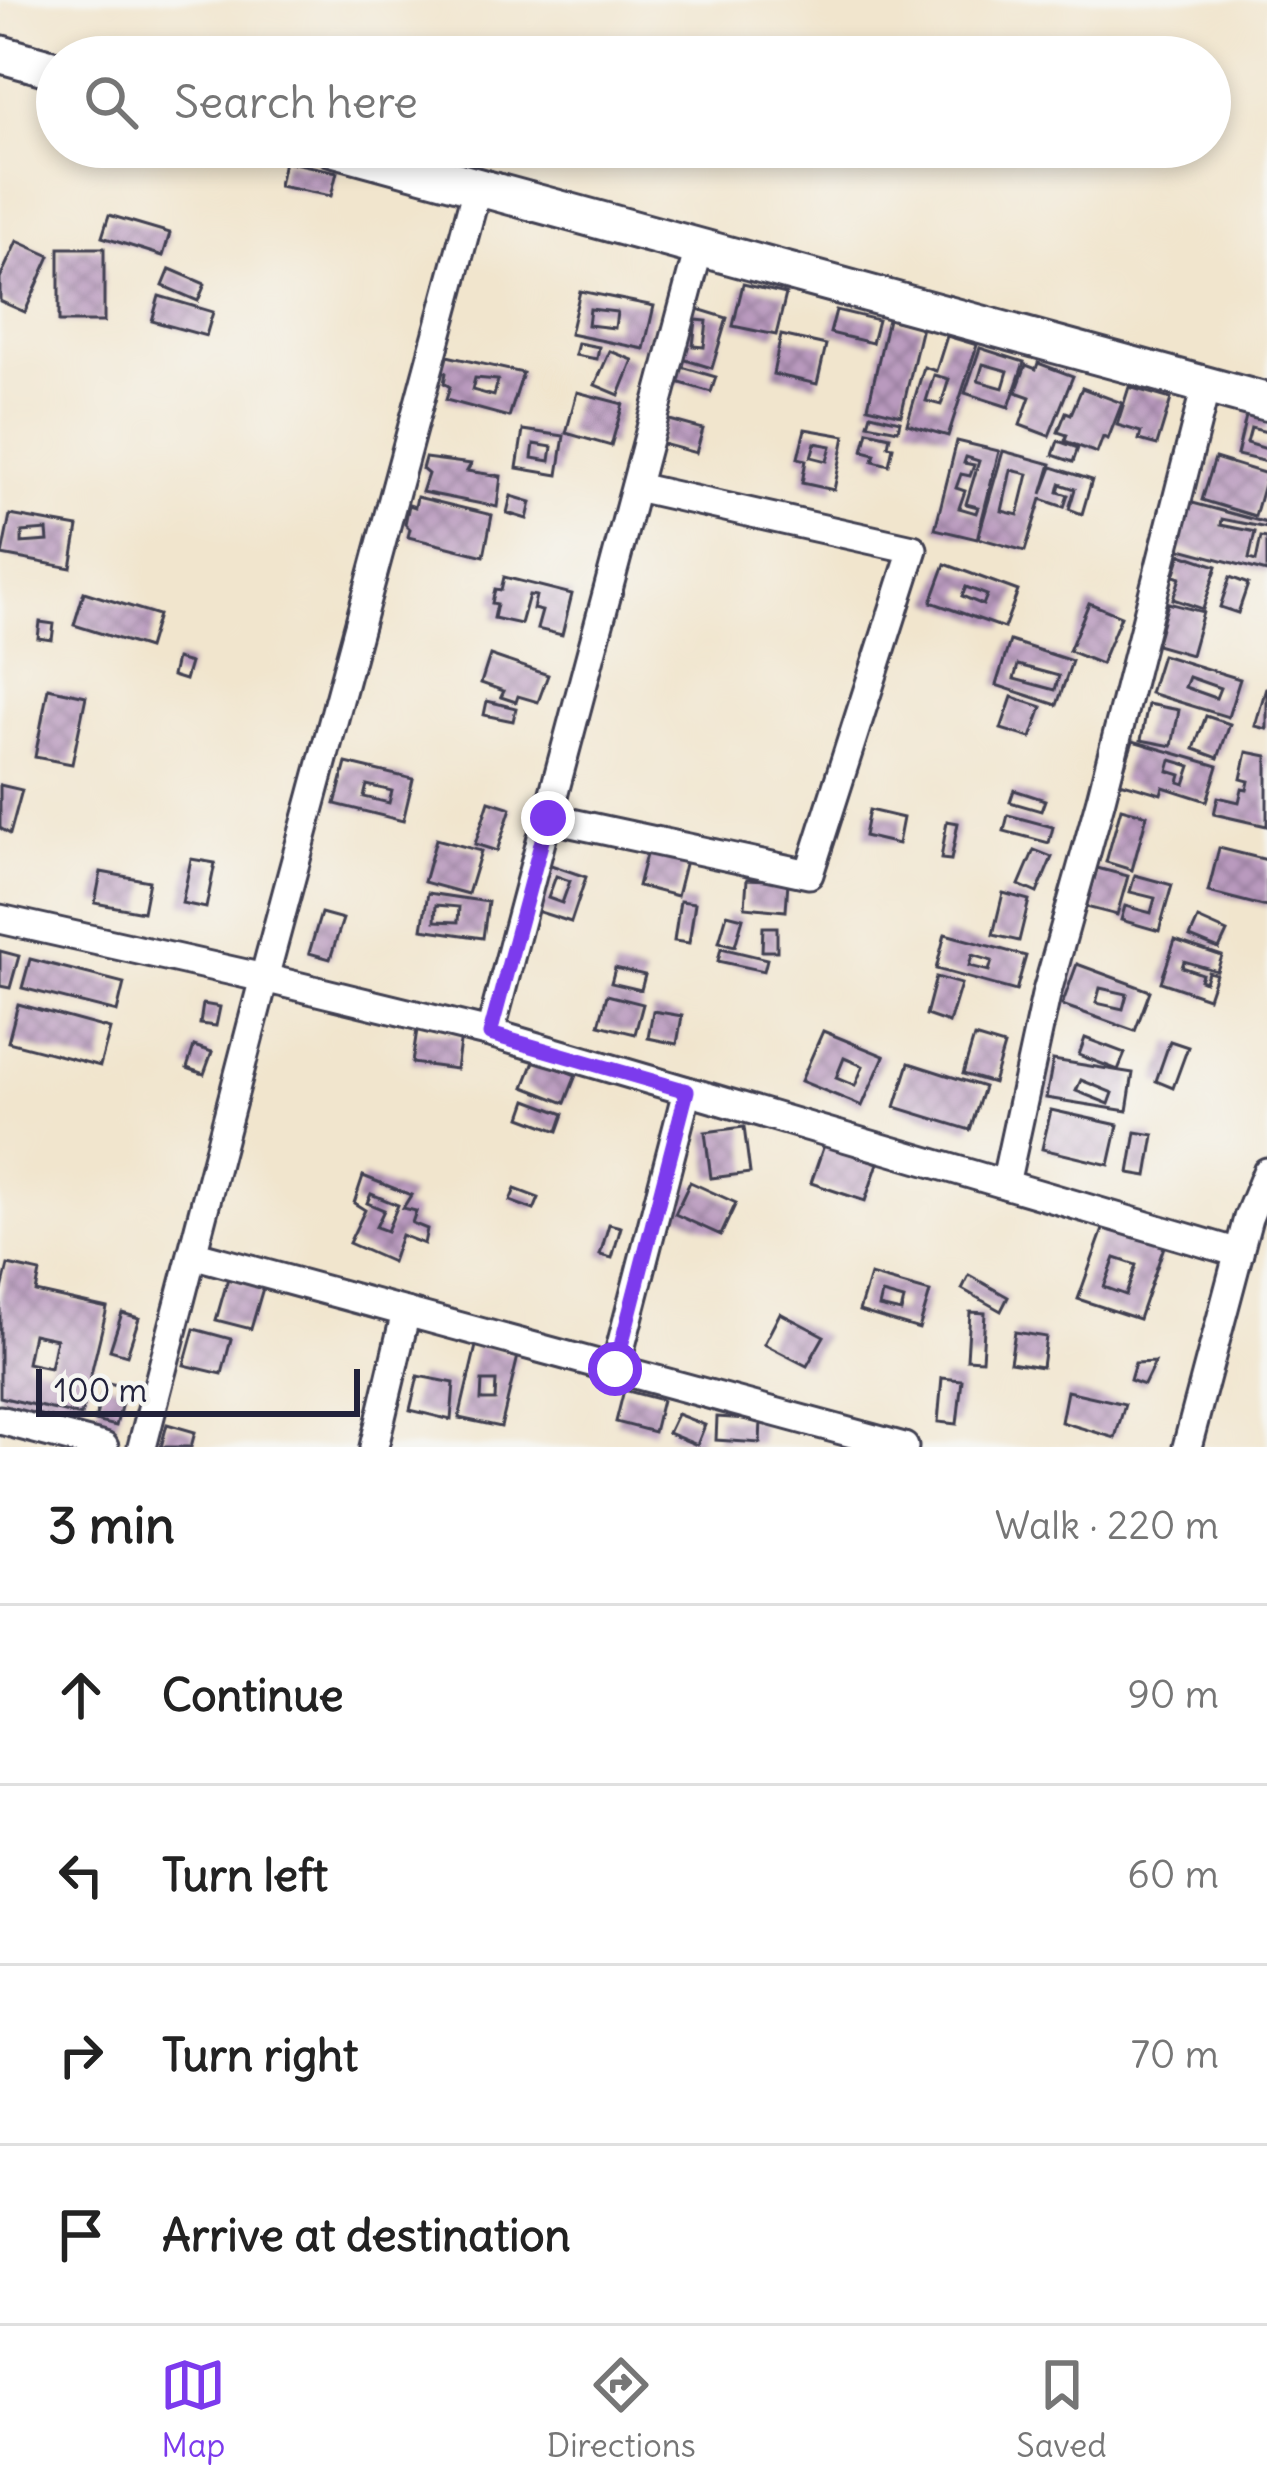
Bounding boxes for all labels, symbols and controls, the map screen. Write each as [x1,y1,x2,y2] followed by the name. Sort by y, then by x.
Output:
[36,36,1231,168] search box
[78,69,144,135] icon: search
[174,74,418,130] text: Search here
[521,791,575,845] route end
[588,1342,642,1396] route start
[36,1363,360,1416] scale bar
[54,1369,147,1411] text: 100 m
[48,1493,175,1557] text: 3 min
[995,1501,1219,1550] text: Walk · 220 m
[48,1662,114,1728] icon: ahead
[162,1667,344,1723] text: Continue
[1127,1670,1219,1719] text: 90 m
[48,1842,114,1908] icon: left
[162,1847,328,1903] text: Turn left
[1127,1850,1219,1899] text: 60 m
[48,2022,114,2088] icon: right
[162,2027,358,2083] text: Turn right
[1131,2030,1219,2079] text: 70 m
[48,2202,114,2268] icon: arrive
[162,2207,571,2263] text: Arrive at destination
[160,2352,226,2466] tab: Map
[547,2352,696,2466] tab: Directions
[1016,2352,1107,2466] tab: Saved

